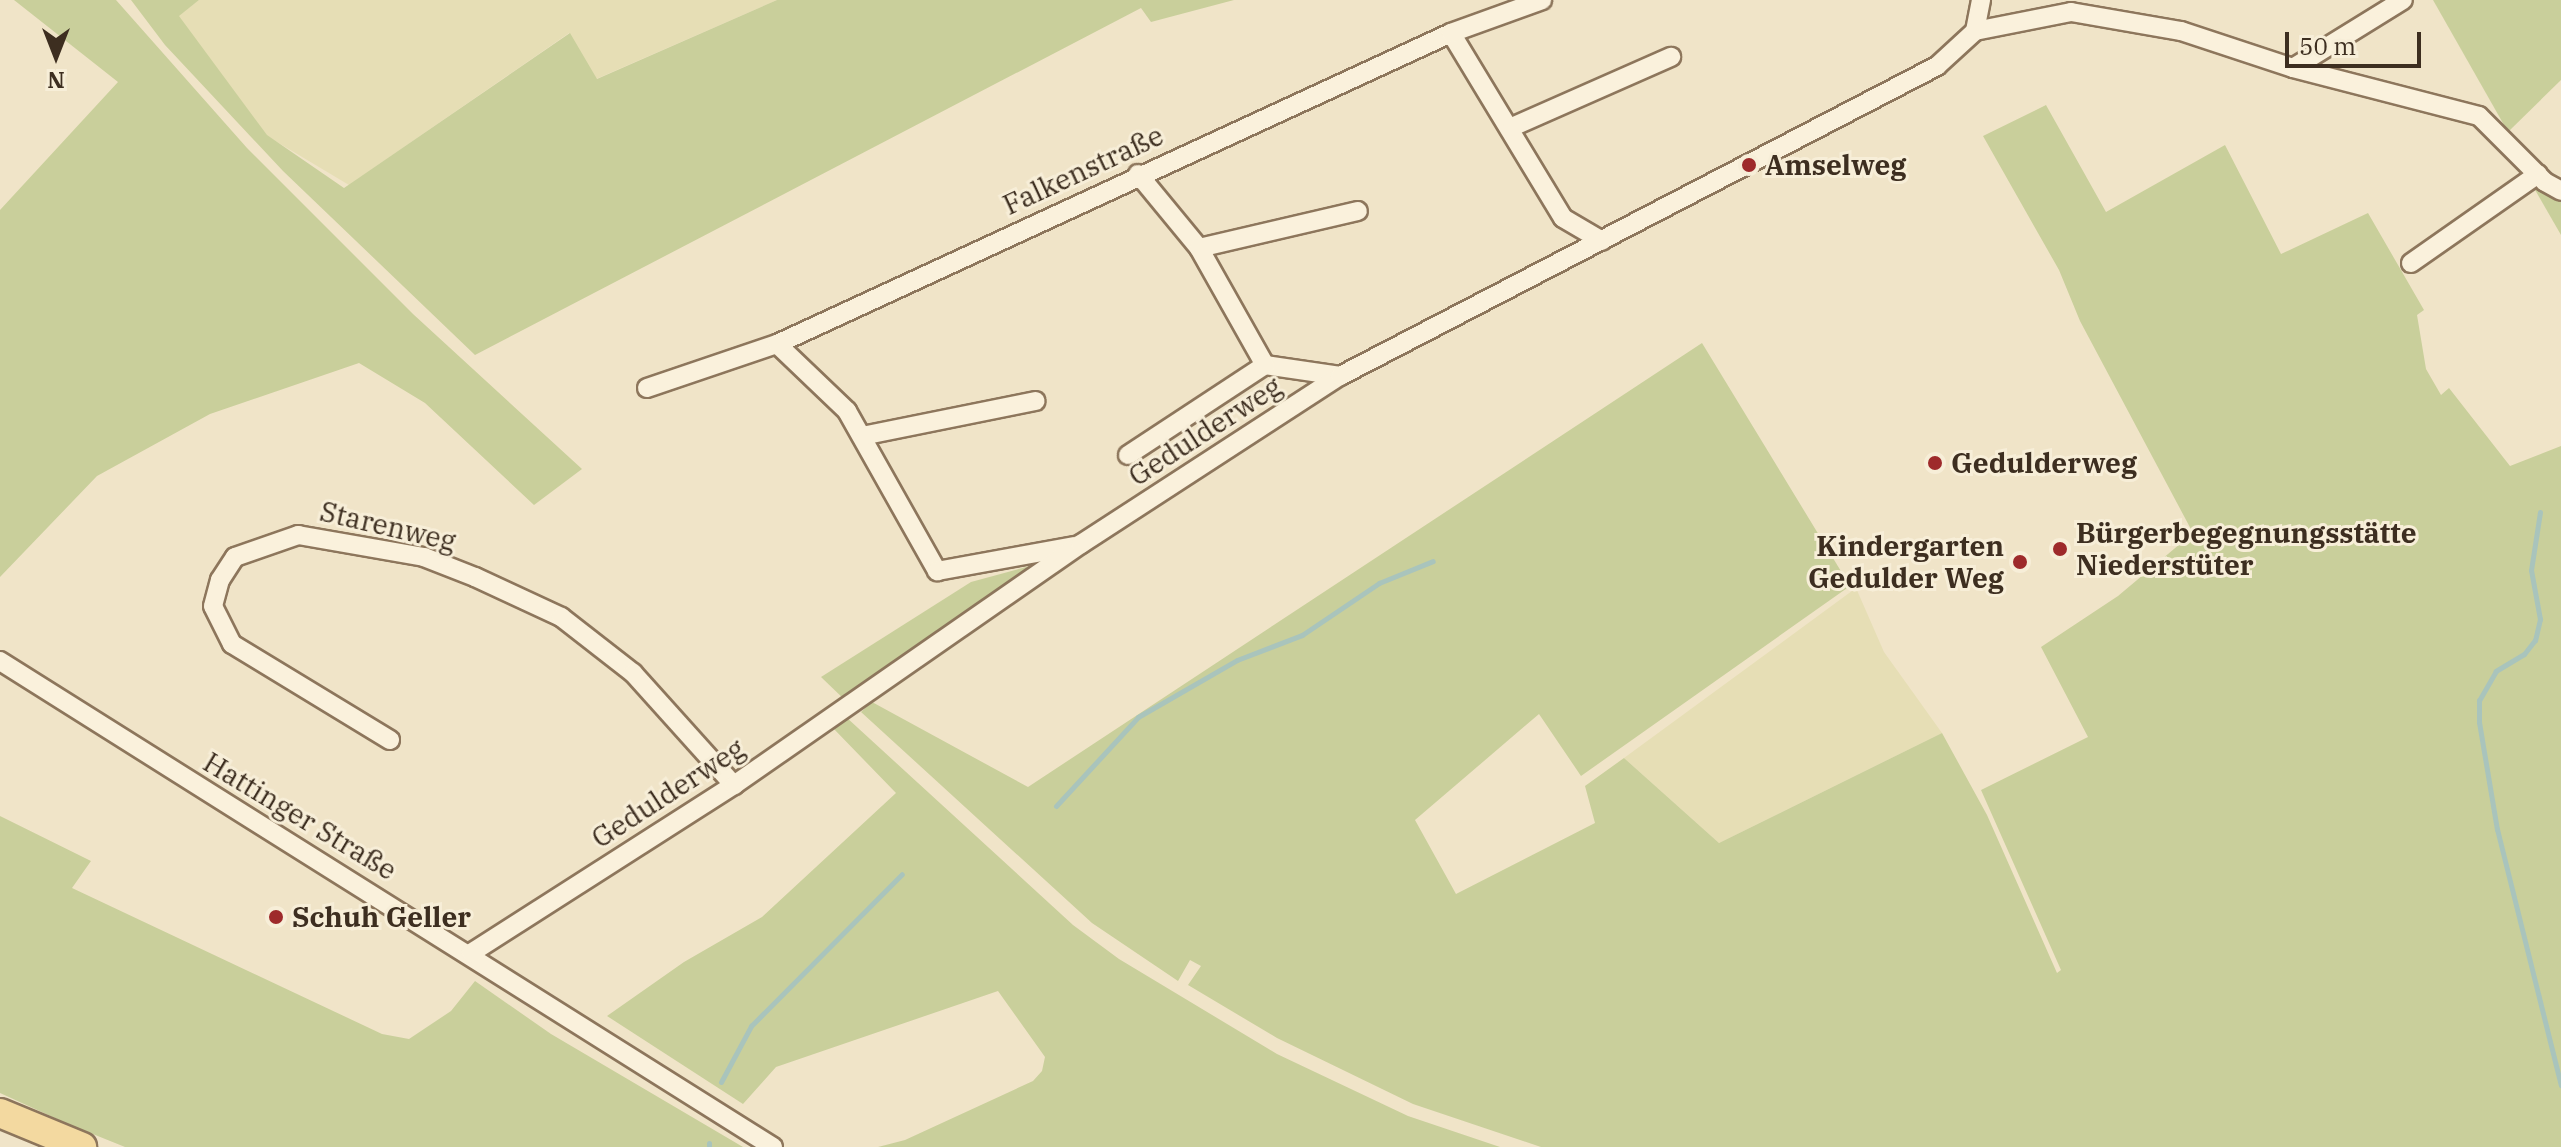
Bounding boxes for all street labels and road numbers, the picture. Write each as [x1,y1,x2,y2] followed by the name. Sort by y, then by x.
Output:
[998,118,1168,222] street label: Falkenstraße
[1122,369,1288,493] street label: Gedulderweg
[317,494,459,558] street label: Starenweg
[585,731,751,855] street label: Gedulderweg
[197,745,403,887] street label: Hattinger Straße

